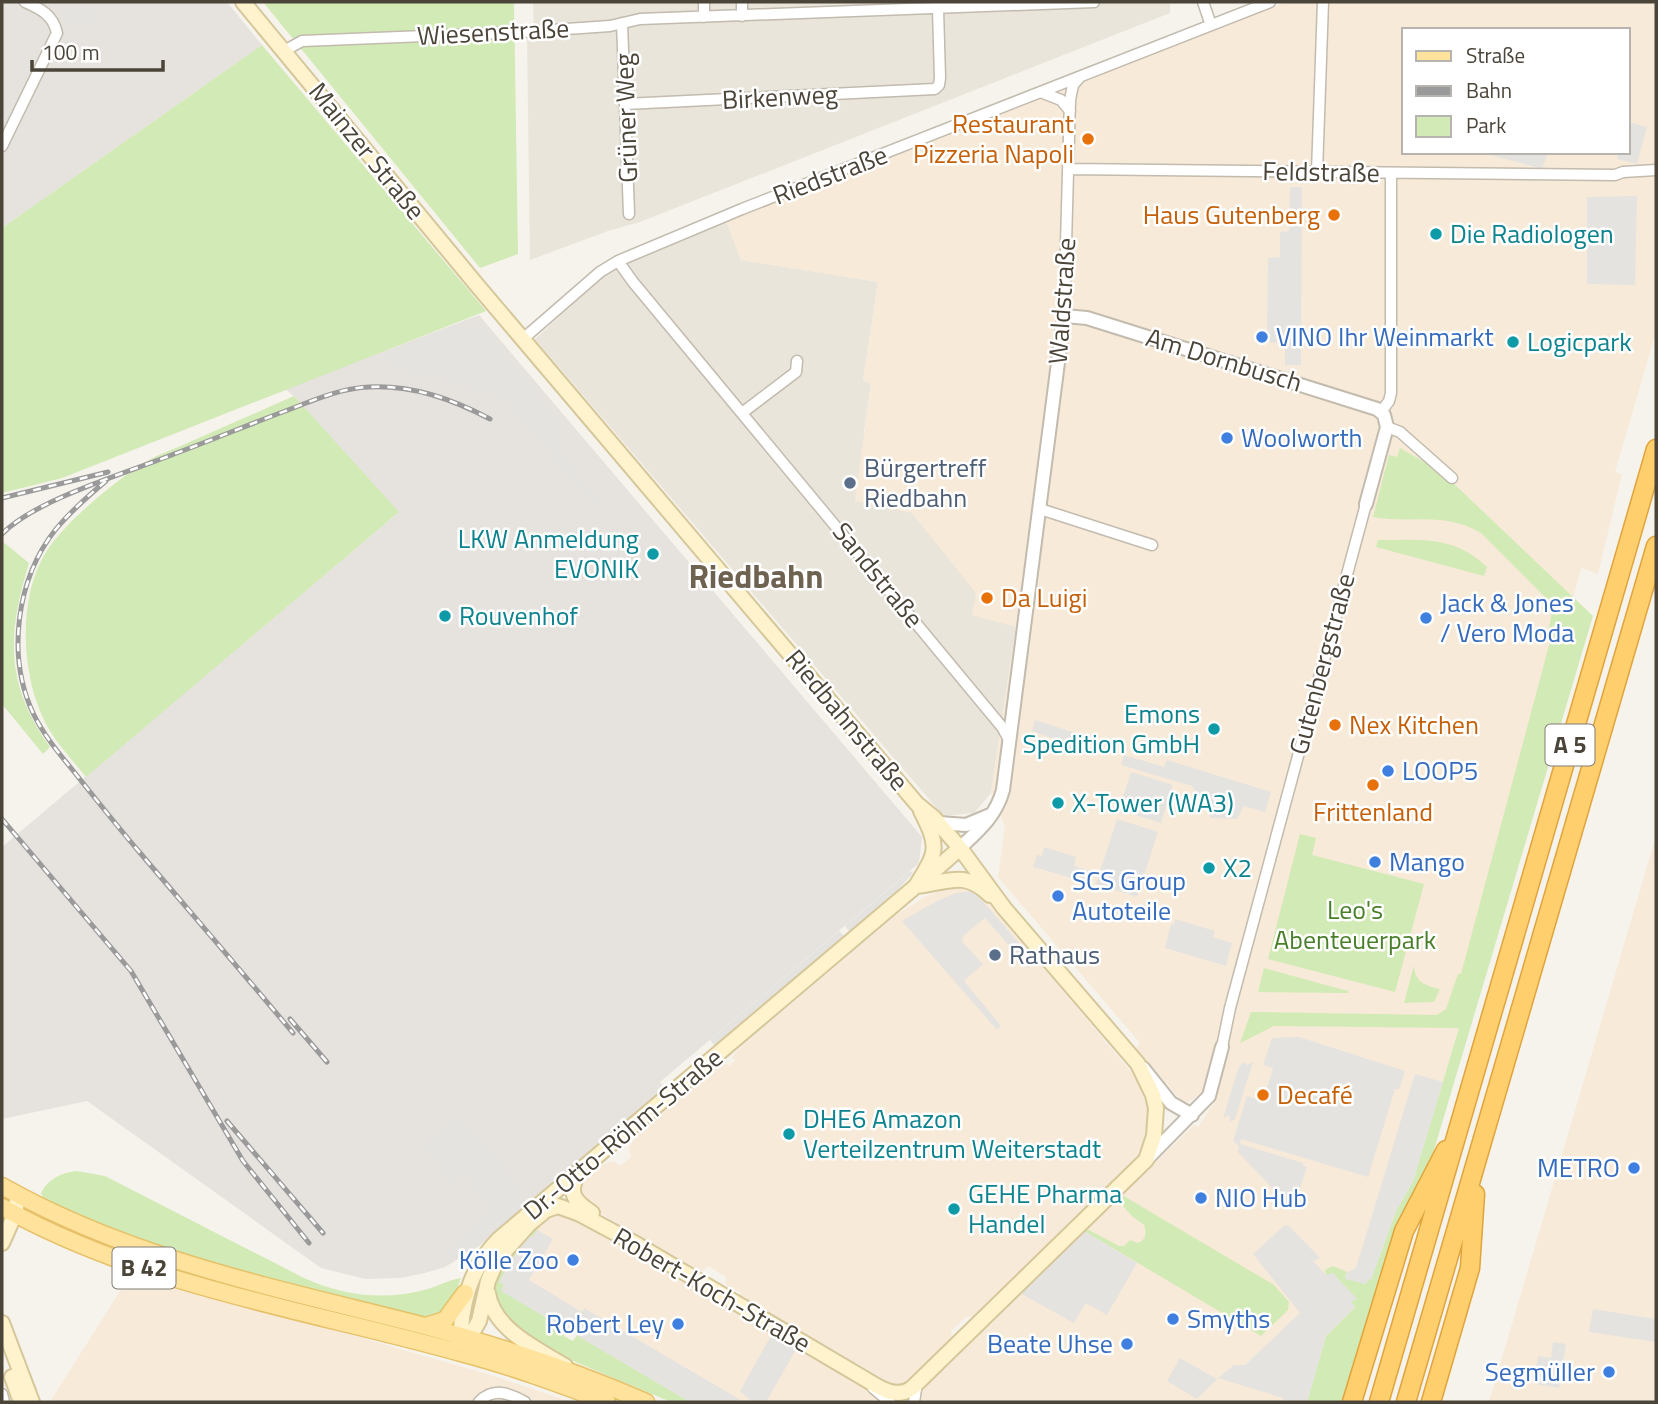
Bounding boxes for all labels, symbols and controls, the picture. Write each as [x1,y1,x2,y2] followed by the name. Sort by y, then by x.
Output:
[416,8,570,55] street label: Wiesenstraße
[32,28,163,72] scale bar
[1402,28,1630,154] legend
[42,36,99,68] text: 100 m
[1466,39,1525,71] text: Straße
[604,53,647,183] street label: Grüner Weg
[300,73,435,228] street label: Mainzer Straße
[721,74,839,119] street label: Birkenweg
[1466,74,1512,106] text: Bahn
[913,104,1074,173] place label: Restaurant Pizzeria Napoli
[1466,109,1506,141] text: Park
[1080,131,1096,147] marker: Restaurant Pizzeria Napoli
[767,135,893,214] street label: Riedstraße
[1262,151,1380,192] street label: Feldstraße
[1143,195,1320,234] place label: Haus Gutenberg
[1326,207,1342,223] marker: Haus Gutenberg
[1450,214,1614,253] place label: Die Radiologen
[1428,226,1444,242] marker: Die Radiologen
[1038,236,1085,366] street label: Waldstraße
[1141,317,1307,402] street label: Am Dornbusch
[1276,317,1494,356] place label: VINO Ihr Weinmarkt
[1527,322,1632,361] place label: Logicpark
[1254,329,1270,345] marker: VINO Ihr Weinmarkt
[1505,334,1521,350] marker: Logicpark
[1241,418,1362,457] place label: Woolworth
[1219,430,1235,446] marker: Woolworth
[864,448,987,517] place label: Bürgertreff Riedbahn
[842,475,858,491] marker: Bürgertreff Riedbahn
[824,513,933,636] street label: Sandstraße
[458,519,639,588] place label: LKW Anmeldung EVONIK
[645,546,661,562] marker: LKW Anmeldung EVONIK
[688,551,824,601] district label: Riedbahn
[1279,569,1364,759] street label: Gutenbergstraße
[1001,578,1087,617] place label: Da Luigi
[1440,583,1574,652] place label: Jack & Jones / Vero Moda
[979,590,995,606] marker: Da Luigi
[459,596,578,635] place label: Rouvenhof
[437,608,453,624] marker: Rouvenhof
[1418,610,1434,626] marker: Jack & Jones / Vero Moda
[776,640,918,799] street label: Riedbahnstraße
[1023,694,1200,763] place label: Emons Spedition GmbH
[1349,705,1479,744] place label: Nex Kitchen
[1327,717,1343,733] marker: Nex Kitchen
[1206,721,1222,737] marker: Emons Spedition GmbH
[1546,724,1594,766] road number: A 5
[1402,751,1478,790] place label: LOOP5
[1380,763,1396,779] marker: LOOP5
[1365,777,1381,793] marker: Frittenland
[1072,783,1234,822] place label: X-Tower (WA3)
[1313,792,1433,831] place label: Frittenland
[1050,795,1066,811] marker: X-Tower (WA3)
[1389,842,1465,881] place label: Mango
[1223,848,1252,887] place label: X2
[1367,854,1383,870] marker: Mango
[1201,860,1217,876] marker: X2
[1072,861,1186,930] place label: SCS Group Autoteile
[1050,888,1066,904] marker: SCS Group Autoteile
[1274,890,1436,959] park label: Leo's Abenteuerpark
[1009,935,1100,974] place label: Rathaus
[987,947,1003,963] marker: Rathaus
[514,1038,731,1229] street label: Dr.-Otto-Röhm-Straße
[1277,1075,1353,1114] place label: Decafé
[1255,1087,1271,1103] marker: Decafé
[803,1099,1101,1168] place label: DHE6 Amazon Verteilzentrum Weiterstadt
[781,1126,797,1142] marker: DHE6 Amazon Verteilzentrum Weiterstadt
[1537,1148,1620,1187] place label: METRO
[1626,1160,1642,1176] marker: METRO
[968,1174,1122,1243] place label: GEHE Pharma Handel
[1215,1178,1307,1217] place label: NIO Hub
[1193,1190,1209,1206] marker: NIO Hub
[946,1201,962,1217] marker: GEHE Pharma Handel
[606,1217,818,1362] street label: Robert-Koch-Straße
[459,1240,559,1279] place label: Kölle Zoo
[113,1248,176,1288] road number: B 42
[565,1252,581,1268] marker: Kölle Zoo
[1187,1299,1270,1338] place label: Smyths
[546,1304,664,1343] place label: Robert Ley
[1165,1311,1181,1327] marker: Smyths
[670,1316,686,1332] marker: Robert Ley
[987,1324,1113,1363] place label: Beate Uhse
[1119,1336,1135,1352] marker: Beate Uhse
[1485,1352,1595,1391] place label: Segmüller
[1601,1364,1617,1380] marker: Segmüller

